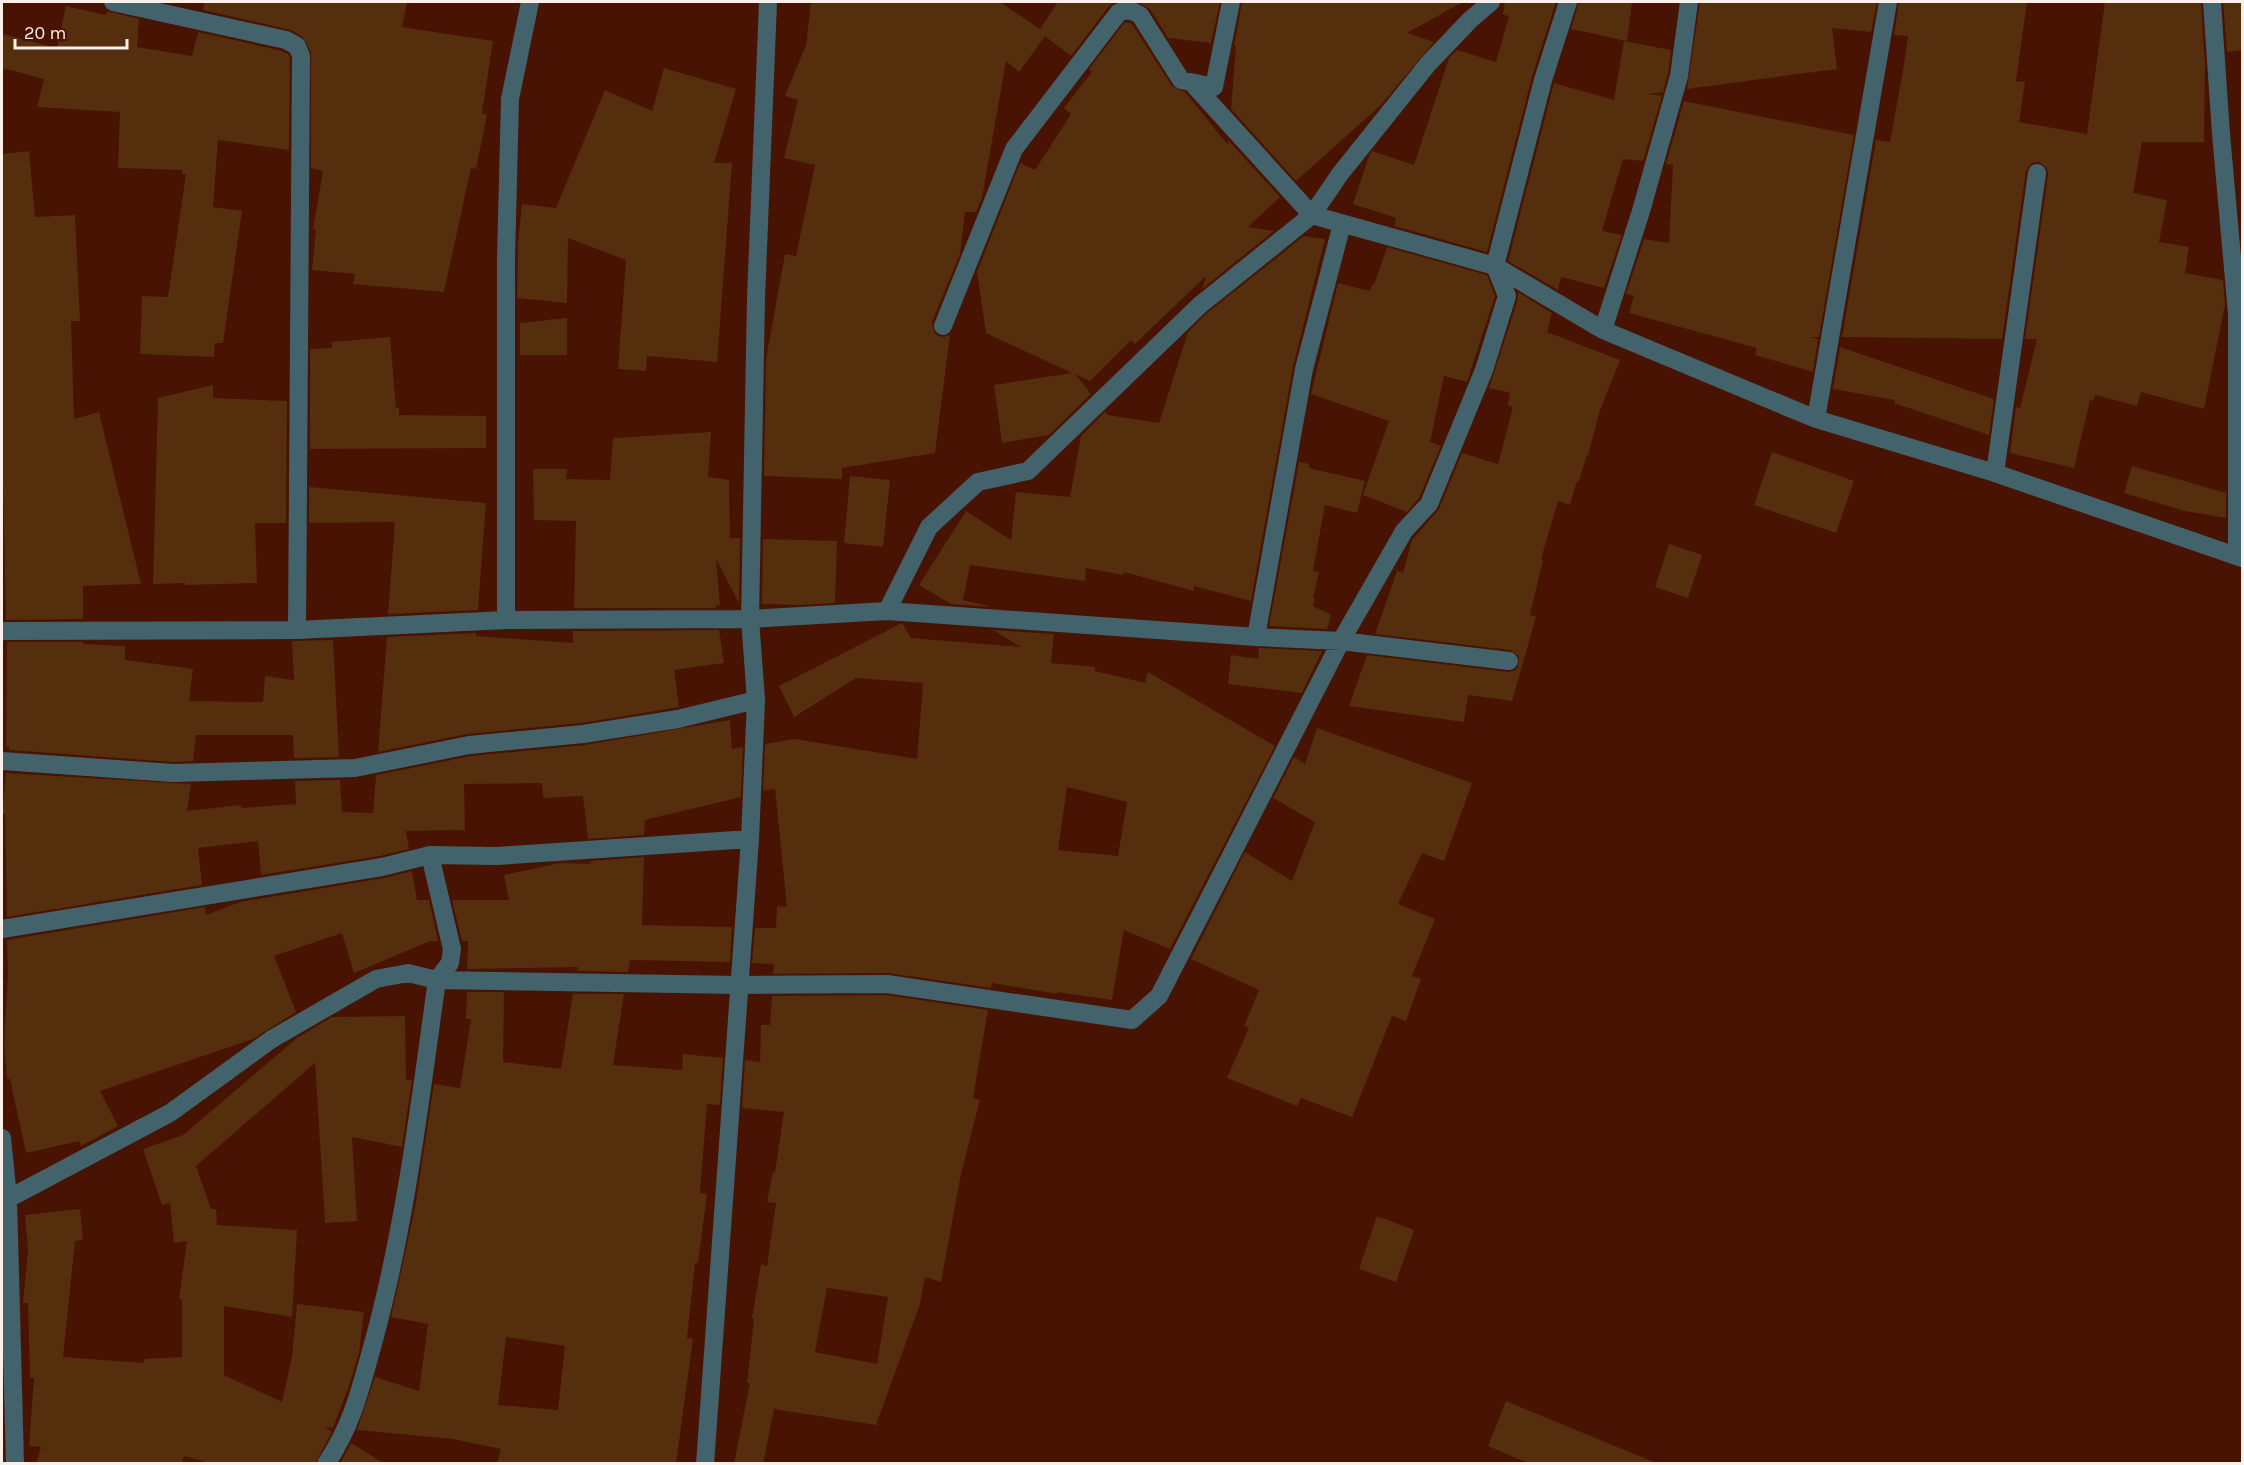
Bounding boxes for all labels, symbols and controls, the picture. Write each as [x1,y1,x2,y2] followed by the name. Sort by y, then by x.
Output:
[15,12,128,50] scale bar
[24,22,66,44] text: 20 m

